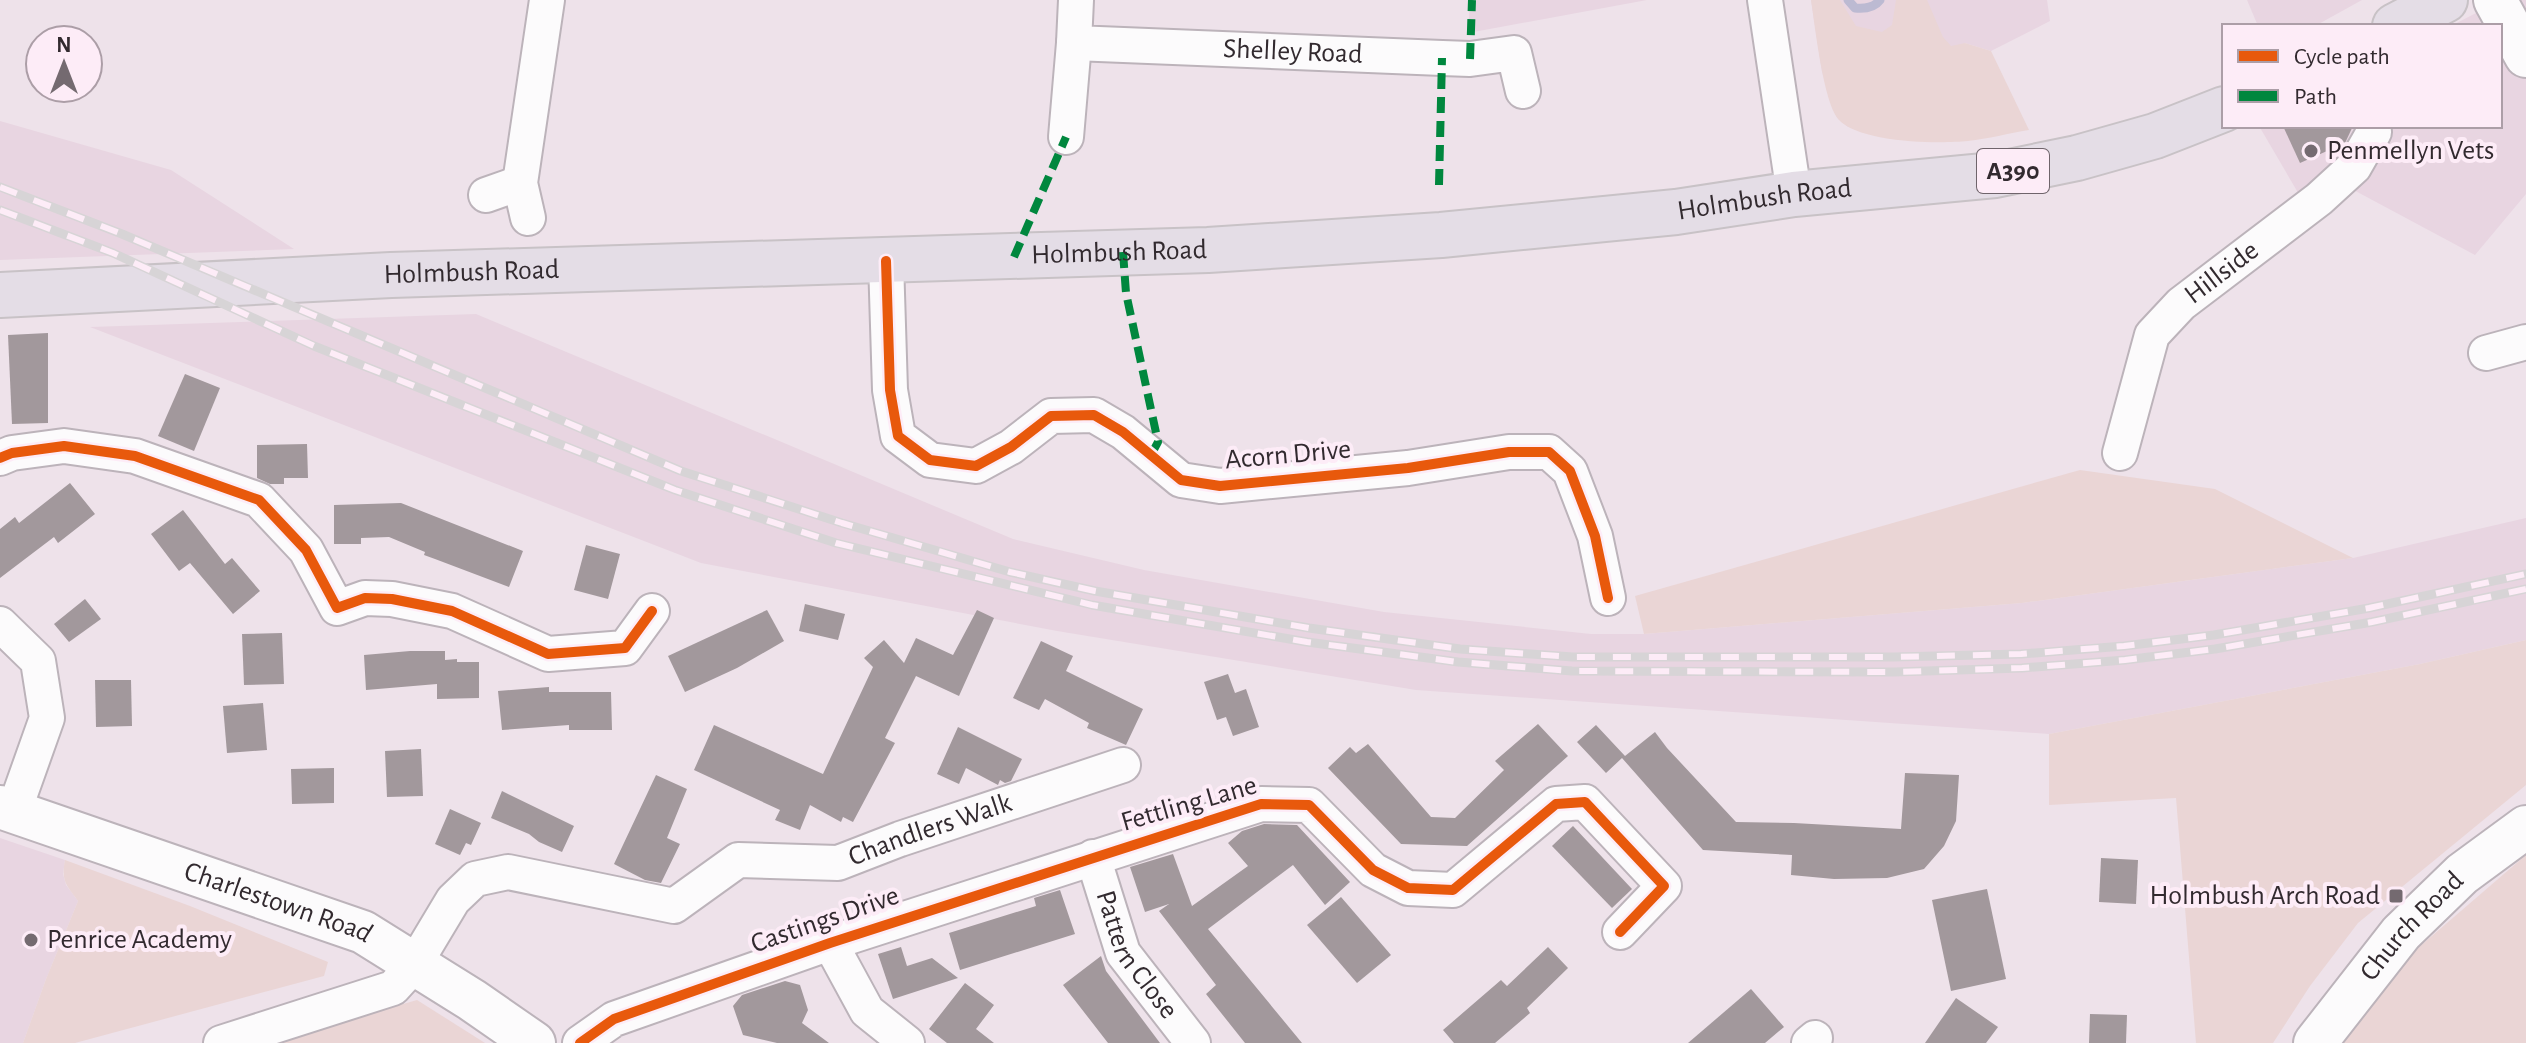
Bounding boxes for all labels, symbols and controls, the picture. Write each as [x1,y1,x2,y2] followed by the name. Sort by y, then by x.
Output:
[24,24,104,104] north arrow
[2222,24,2502,128] legend
[56,34,72,56] text: N
[1223,35,1363,69] street label: Shelley Road
[2294,45,2390,69] text: Cycle path
[2294,85,2337,109] text: Path
[2327,137,2494,165] place label: Penmellyn Vets
[2302,142,2320,160] marker: Penmellyn Vets
[1977,149,2049,193] road number: A390
[1676,175,1853,226] street label: Holmbush Road
[1031,236,1207,269] street label: Holmbush Road
[2180,236,2264,310] street label: Hillside
[383,256,560,289] street label: Holmbush Road
[1224,436,1352,474] street label: Acorn Drive
[1118,771,1260,837] street label: Fettling Lane
[845,789,1016,871] street label: Chandlers Walk
[180,857,378,948] street label: Charlestown Road
[2355,866,2469,986] street label: Church Road
[747,882,903,958] street label: Castings Drive
[2150,882,2380,910] place label: Holmbush Arch Road
[1090,887,1183,1024] street label: Pattern Close
[2387,887,2405,905] marker: Holmbush Arch Road
[47,926,232,954] place label: Penrice Academy
[22,931,40,949] marker: Penrice Academy

